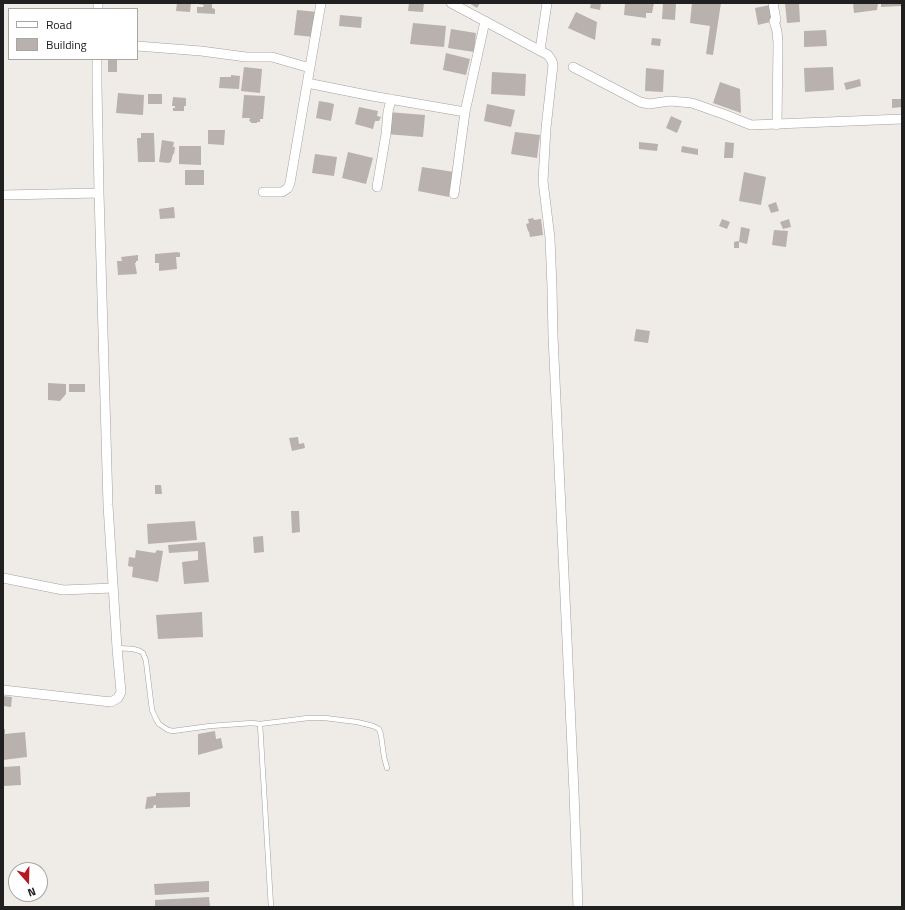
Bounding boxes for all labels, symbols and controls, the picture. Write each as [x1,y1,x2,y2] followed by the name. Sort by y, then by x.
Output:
[8,8,138,60] legend
[46,15,72,34] text: Road
[46,35,87,54] text: Building
[8,862,48,902] north arrow
[25,884,38,901] text: N

